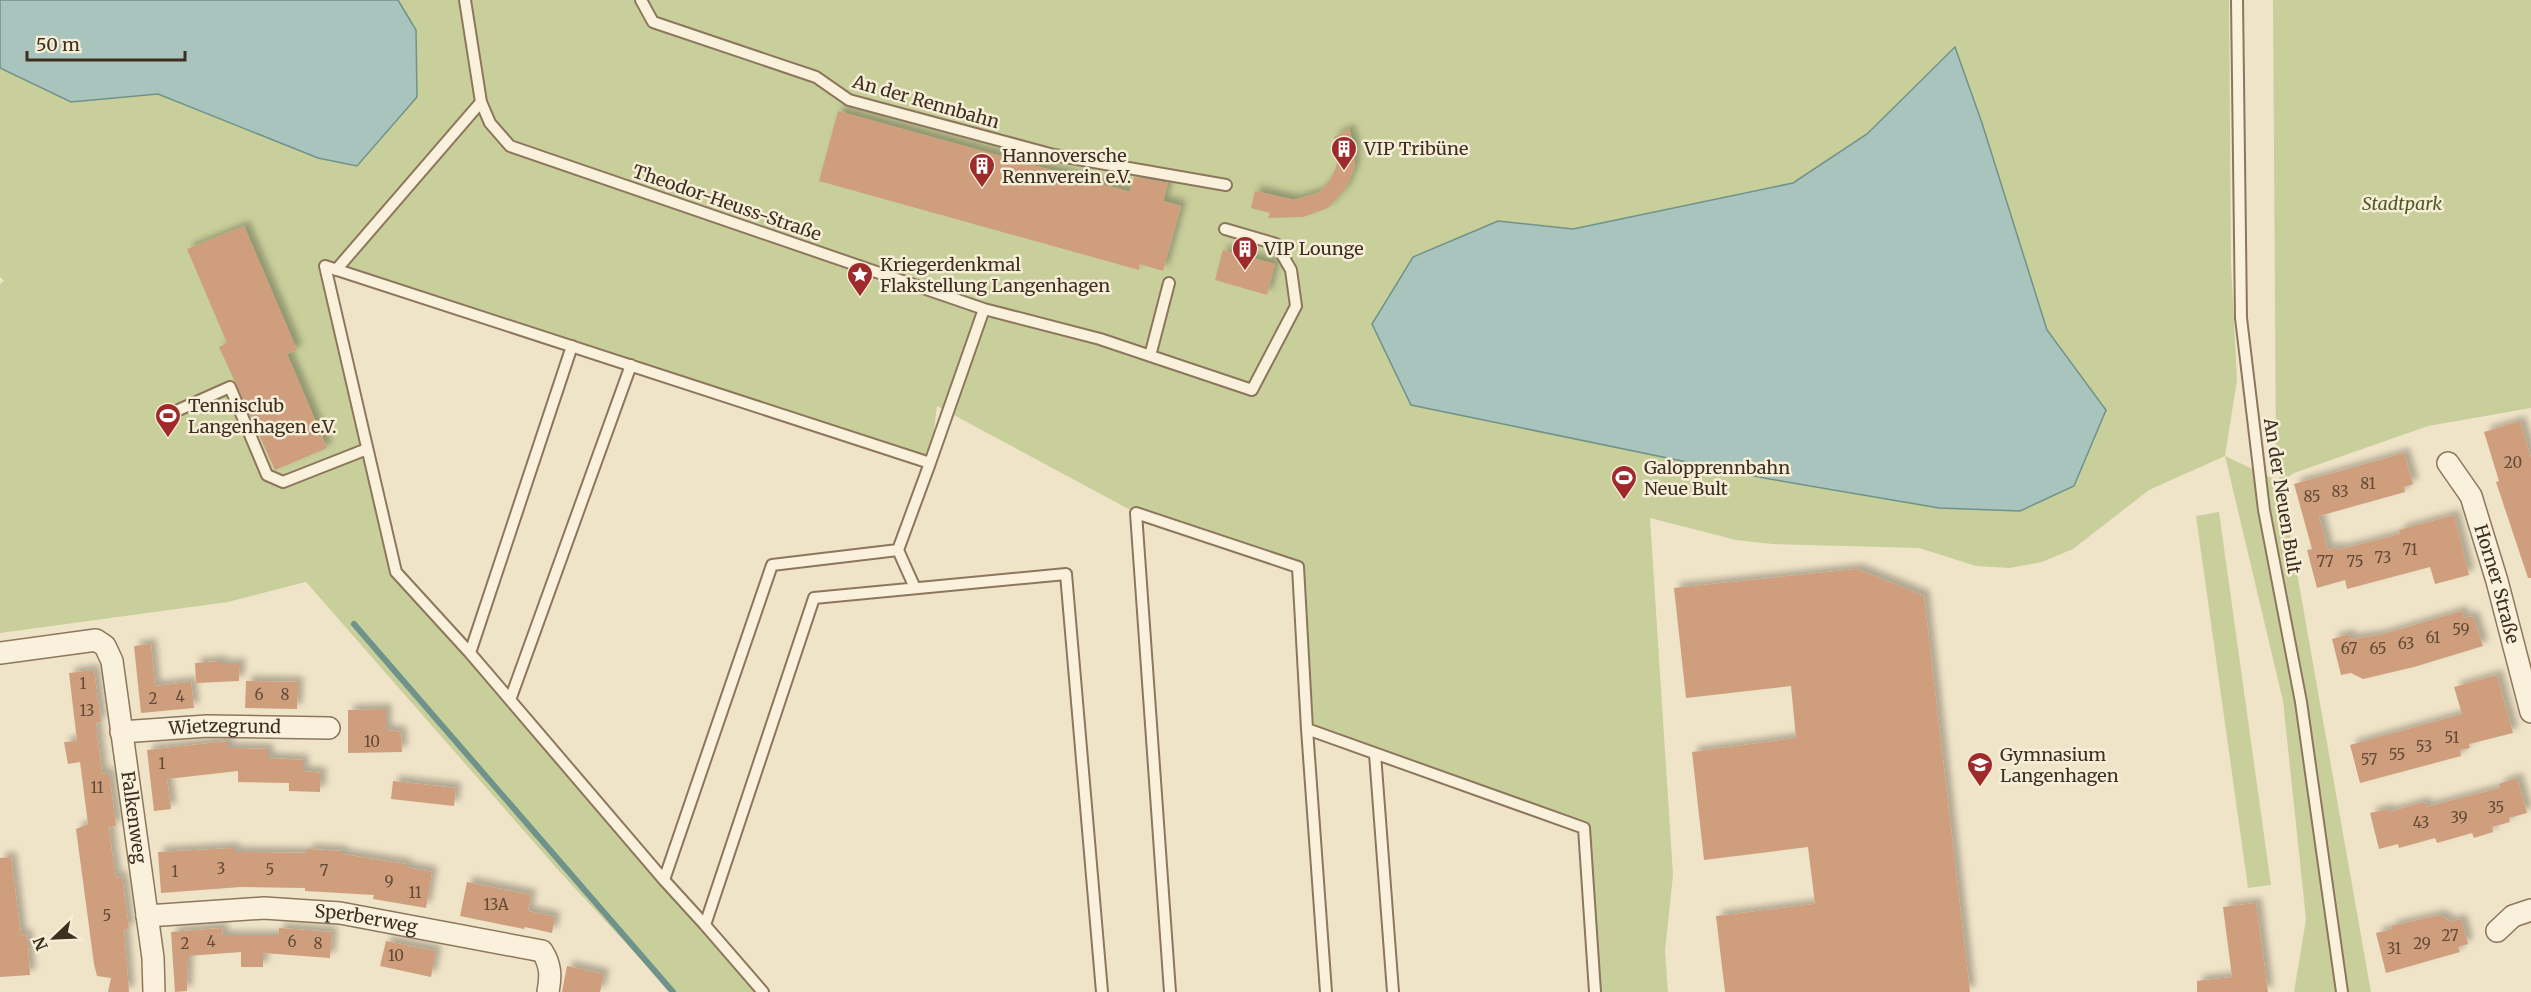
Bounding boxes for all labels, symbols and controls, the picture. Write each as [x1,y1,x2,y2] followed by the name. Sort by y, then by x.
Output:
[27,24,184,62] scale bar
[36,33,80,56] text: 50 m
[849,69,1002,133] street label: An der Rennbahn
[1329,134,1359,172] building icon: VIP Tribüne
[1363,137,1468,160] place label: VIP Tribüne
[1002,144,1131,188] place label: Hannoversche Rennverein e.V.
[967,151,997,189] building icon: Hannoversche Rennverein e.V.
[630,159,825,246] street label: Theodor-Heuss-Straße
[2362,192,2442,215] park label: Stadtpark
[1230,234,1260,272] building icon: VIP Lounge
[1263,237,1364,260] place label: VIP Lounge
[880,253,1110,297] place label: Kriegerdenkmal Flakstellung Langenhagen
[845,260,875,298] place icon: Kriegerdenkmal Flakstellung Langenhagen
[188,394,337,438] place label: Tennisclub Langenhagen e.V.
[153,401,183,439] sports icon: Tennisclub Langenhagen e.V.
[2259,415,2306,575] street label: An der Neuen Bult
[2504,453,2522,472] house number: 20
[1644,456,1790,500] place label: Galopprennbahn Neue Bult
[1609,463,1639,501] sports icon: Galopprennbahn Neue Bult
[2360,474,2376,493] house number: 81
[2332,482,2349,501] house number: 83
[2303,487,2321,506] house number: 85
[2469,521,2525,646] street label: Horner Straße
[2402,540,2418,559] house number: 71
[2375,548,2391,567] house number: 73
[2316,552,2334,571] house number: 77
[2347,552,2363,571] house number: 75
[2452,620,2470,639] house number: 59
[2426,628,2441,647] house number: 61
[2398,634,2414,653] house number: 63
[2341,639,2358,658] house number: 67
[2369,639,2387,658] house number: 65
[80,674,87,693] house number: 1
[254,685,264,704] house number: 6
[281,685,290,704] house number: 8
[175,687,185,706] house number: 4
[149,689,158,708] house number: 2
[80,701,94,720] house number: 13
[167,714,281,740] street label: Wietzegrund
[2445,728,2460,747] house number: 51
[364,732,380,751] house number: 10
[2416,737,2432,756] house number: 53
[2000,743,2119,787] place label: Gymnasium Langenhagen
[2389,745,2405,764] house number: 55
[1965,750,1995,788] school or university icon: Gymnasium Langenhagen
[2361,750,2378,769] house number: 57
[159,754,166,773] house number: 1
[116,770,152,865] street label: Falkenweg
[90,778,104,797] house number: 11
[2488,798,2504,817] house number: 35
[2450,808,2468,827] house number: 39
[2413,813,2429,832] house number: 43
[217,859,225,878] house number: 3
[266,860,274,879] house number: 5
[320,861,329,880] house number: 7
[172,862,179,881] house number: 1
[384,872,394,891] house number: 9
[408,883,422,902] house number: 11
[483,895,509,914] house number: 13A
[314,899,420,938] street label: Sperberweg
[103,906,111,925] house number: 5
[24,908,84,968] north arrow
[2442,926,2459,945] house number: 27
[206,932,216,951] house number: 4
[287,932,297,951] house number: 6
[28,934,52,954] text: N
[181,934,190,953] house number: 2
[314,934,323,953] house number: 8
[2413,934,2431,953] house number: 29
[2387,939,2402,958] house number: 31
[388,946,404,965] house number: 10

